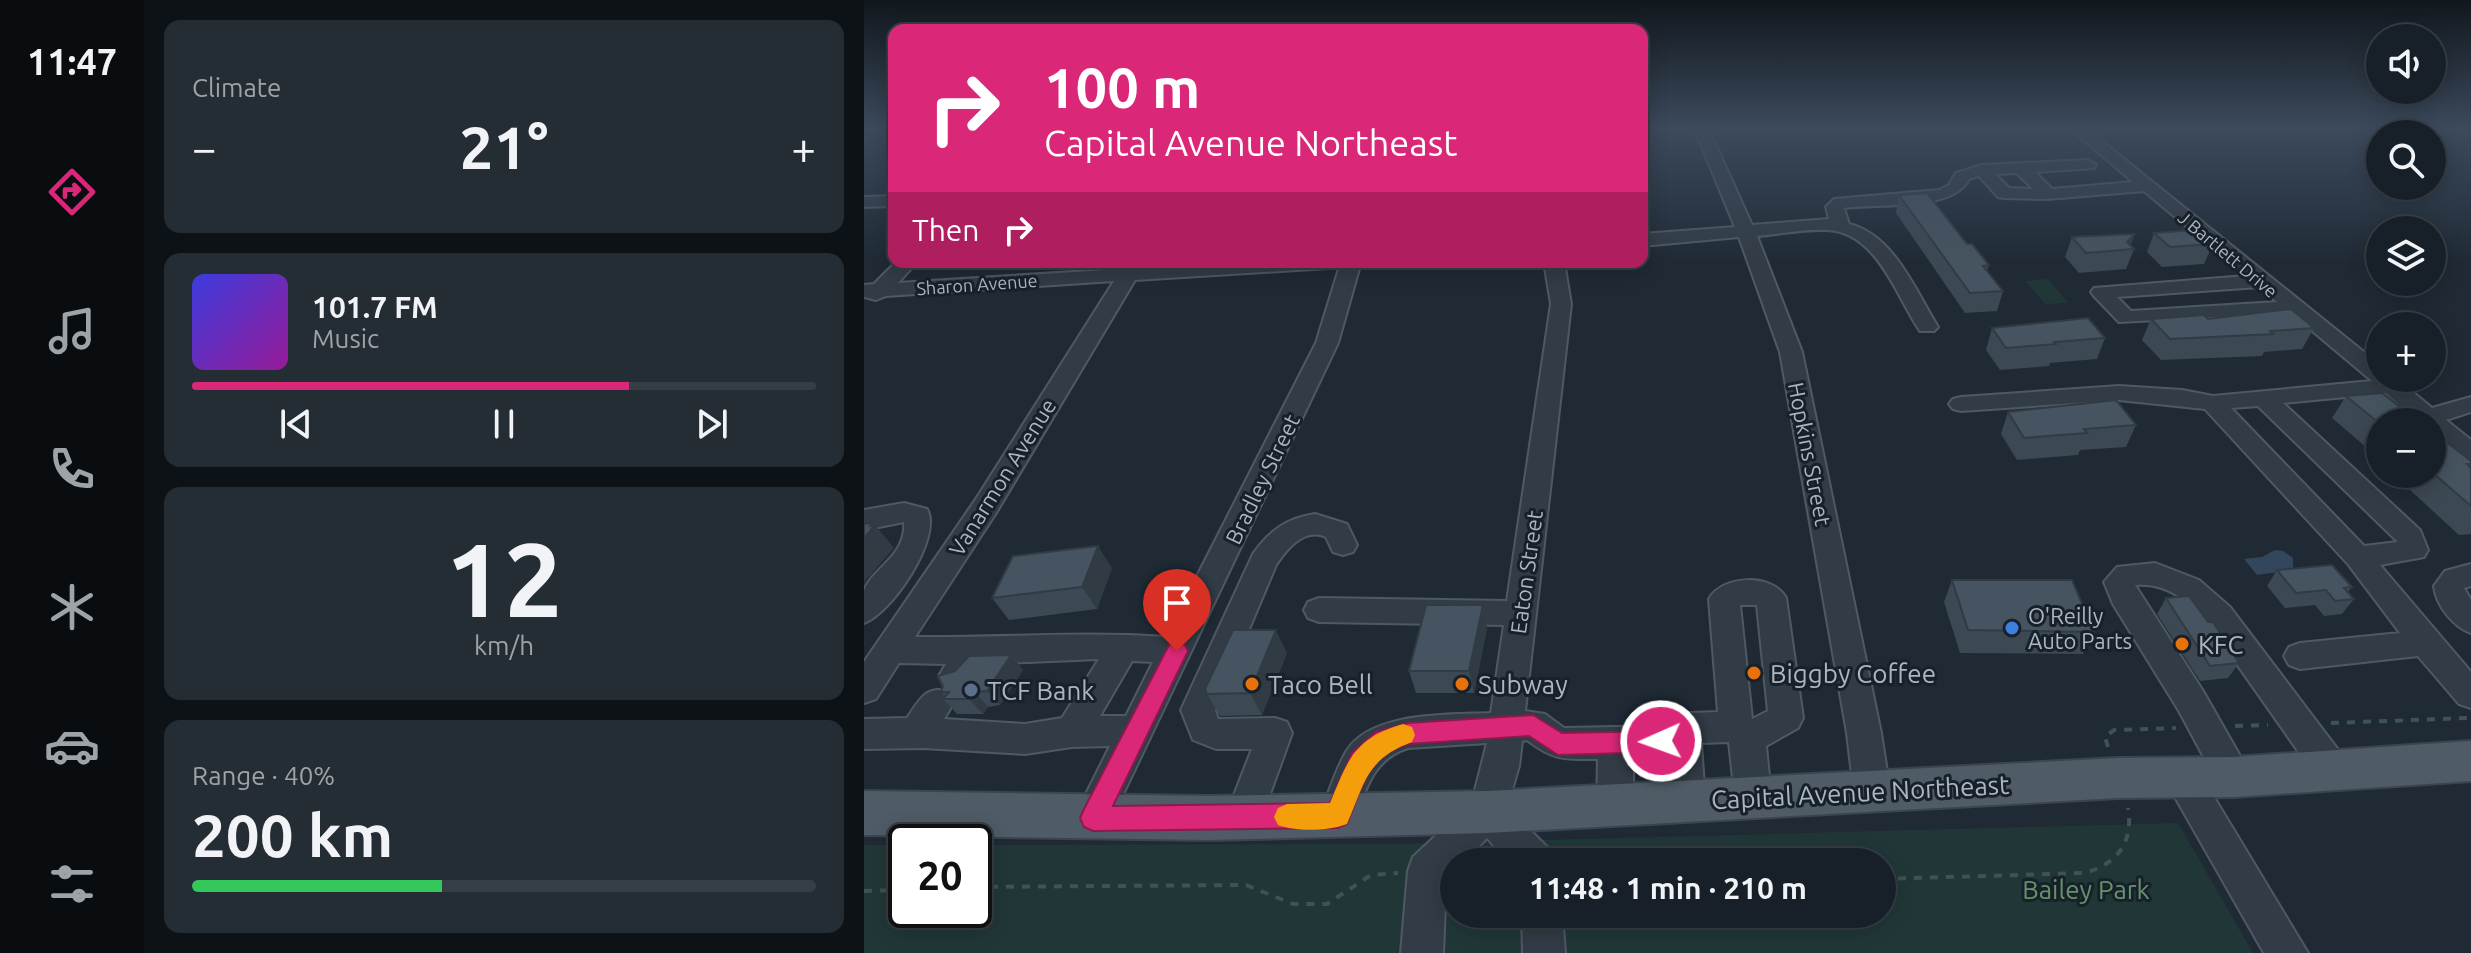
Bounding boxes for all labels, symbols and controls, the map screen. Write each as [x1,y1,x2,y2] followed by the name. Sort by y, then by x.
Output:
[2366,24,2446,488] map controls
[2366,24,2446,104] button: sound
[27,41,117,82] text: 11:47
[912,56,1016,160] icon: right
[1044,56,1200,119] text: 100 m
[192,73,281,102] text: Climate
[460,113,548,180] text: 21°
[2366,120,2446,200] button: search
[1044,122,1457,163] text: Capital Avenue Northeast
[192,123,217,172] text: −
[791,123,816,172] text: +
[44,164,100,220] icon: directions
[2174,207,2282,301] street label: J Bartlett Drive
[996,208,1040,252] icon: right
[912,213,980,247] text: Then
[2366,216,2446,296] button: layers
[916,270,1038,298] street label: Sharon Avenue
[312,290,438,324] text: 101.7 FM
[44,303,100,359] icon: music
[2366,312,2446,392] button: +
[312,324,379,353] text: Music
[1784,380,1836,528] street label: Hopkins Street
[944,394,1060,560] street label: Vanarmon Avenue
[274,402,318,446] icon: previous
[482,402,526,446] icon: pause
[690,402,734,446] icon: next
[2366,408,2446,488] button: −
[1220,410,1304,548] street label: Bradley Street
[44,441,100,497] icon: phone
[1505,508,1547,635] street label: Eaton Street
[445,520,563,637] text: 12
[1143,569,1211,651] pin
[44,579,100,635] icon: climate
[1155,581,1199,625] icon: arrive
[2028,603,2132,653] place label: O'Reilly Auto Parts
[2003,619,2021,637] marker: O'Reilly Auto Parts
[2198,630,2243,659] place label: KFC
[474,631,534,660] text: km/h
[2173,635,2191,653] marker: KFC
[1770,659,1936,688] place label: Biggby Coffee
[1745,664,1763,682] marker: Biggby Coffee
[1268,670,1373,699] place label: Taco Bell
[1478,670,1568,699] place label: Subway
[1243,675,1261,693] marker: Taco Bell
[1453,675,1471,693] marker: Subway
[987,676,1094,705] place label: TCF Bank
[962,681,980,699] marker: TCF Bank
[1619,699,1703,783] position arrow
[44,718,100,774] icon: car
[192,761,335,790] text: Range · 40%
[1710,770,2010,814] street label: Capital Avenue Northeast
[192,801,393,868] text: 200 km
[888,824,992,928] speed limit sign: 20
[44,856,100,912] icon: filters
[1529,871,1807,905] text: 11:48 · 1 min · 210 m
[2022,875,2150,904] park label: Bailey Park

